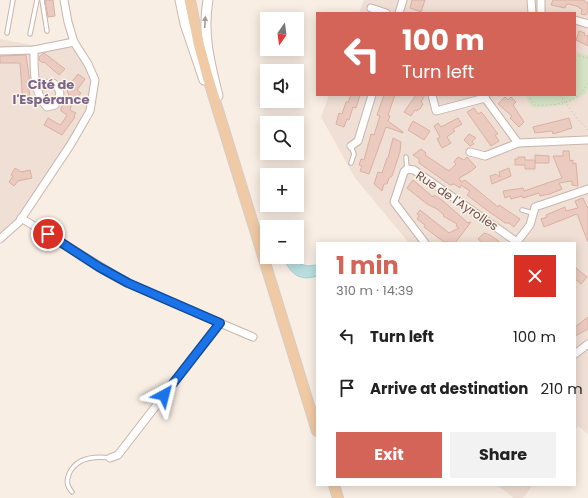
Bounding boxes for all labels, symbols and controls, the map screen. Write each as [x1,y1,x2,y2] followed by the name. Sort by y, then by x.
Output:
[260,12,304,56] north arrow
[260,12,304,264] map controls
[202,15,208,28] one-way arrow
[402,21,485,60] text: 100 m
[336,28,388,80] icon: left
[402,59,474,84] text: Turn left
[260,64,304,108] button: sound
[13,75,89,109] district label: Cité de l'Espérance
[260,116,304,160] button: search
[413,167,502,234] street label: Rue de l'Ayrolles
[260,168,304,212] button: +
[31,217,65,251] pin
[260,220,304,264] button: −
[37,223,59,245] icon: arrive
[336,249,399,282] text: 1 min
[514,255,556,297] button: close
[336,281,414,300] text: 310 m · 14:39
[336,325,358,347] icon: left
[370,326,434,347] text: Turn left
[513,326,556,347] text: 100 m
[143,374,185,416] position arrow
[336,377,358,399] icon: arrive
[370,378,528,399] text: Arrive at destination
[540,378,583,399] text: 210 m
[336,432,442,478] button: Exit
[450,432,556,478] button: Share

